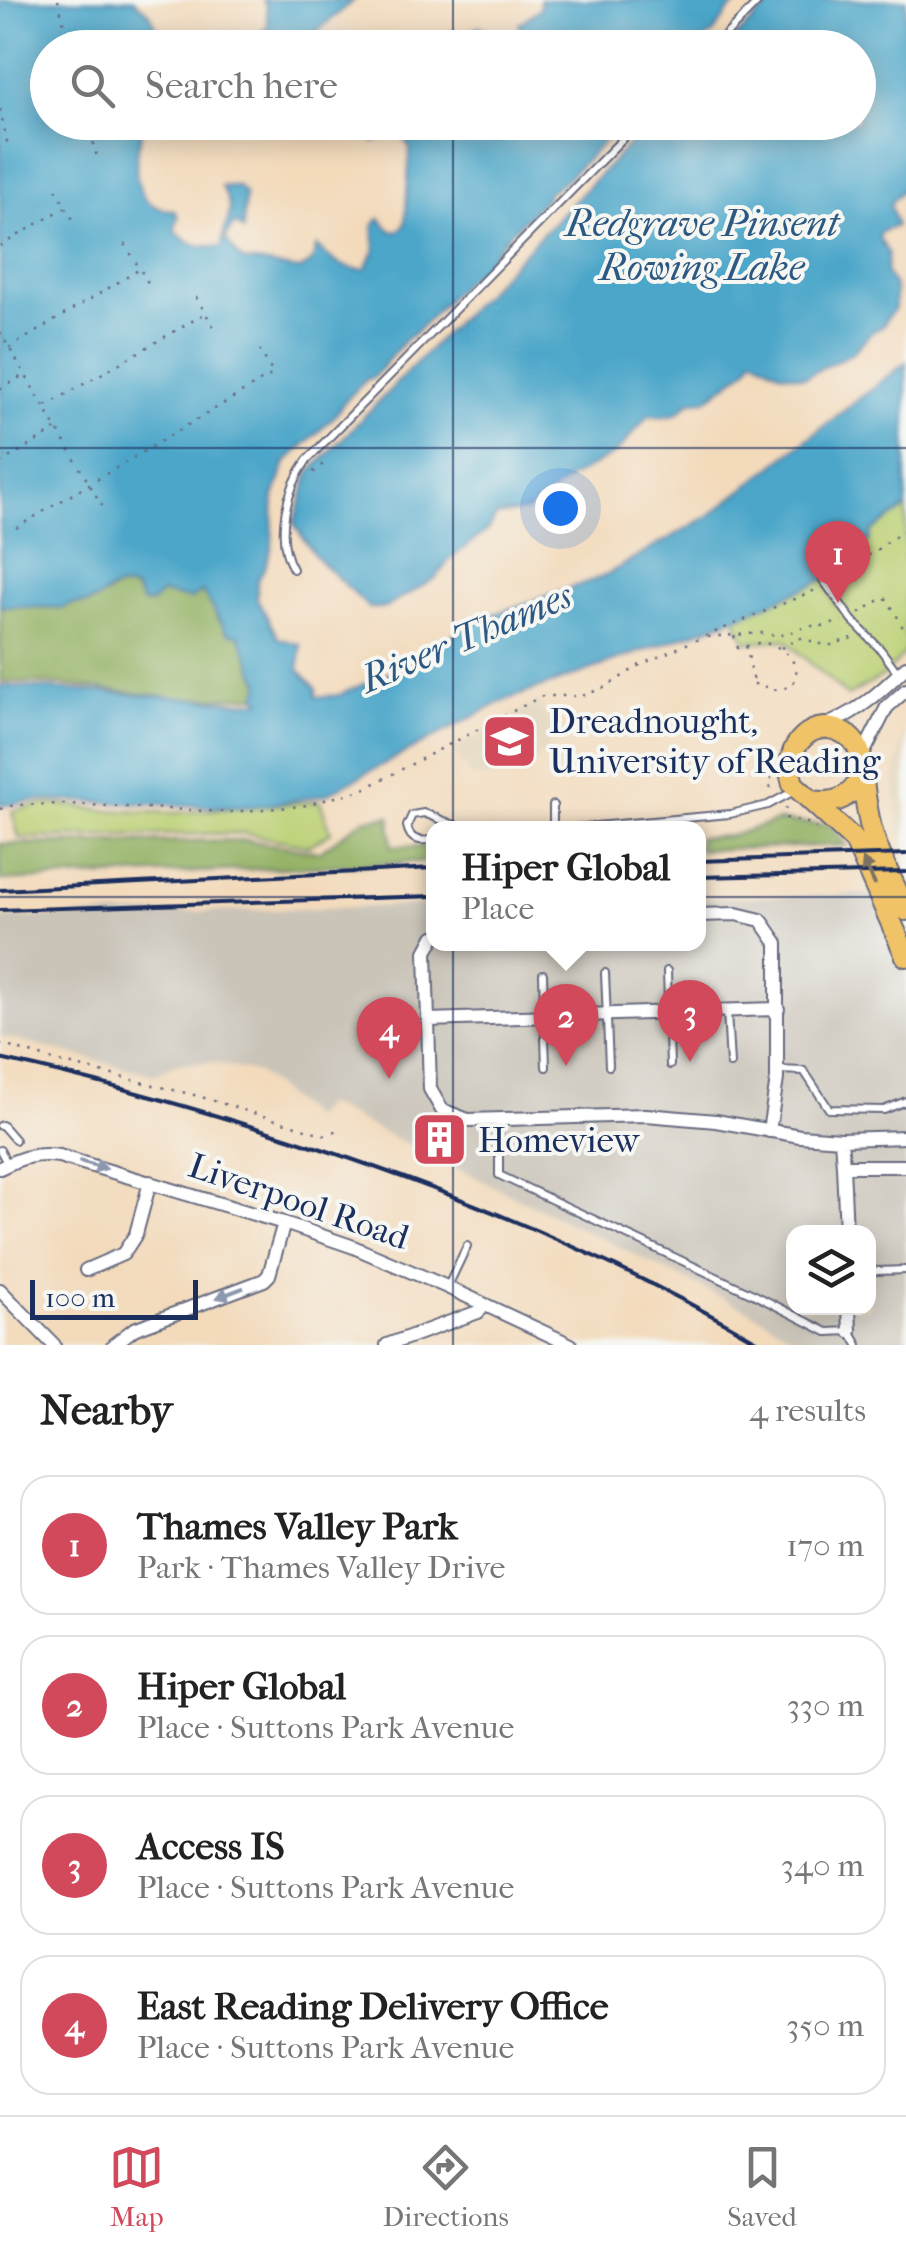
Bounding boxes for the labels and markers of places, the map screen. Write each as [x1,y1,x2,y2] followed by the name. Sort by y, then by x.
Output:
[806,520,870,603] pin: 1
[549,701,881,782] place label: Dreadnought, University of Reading
[480,711,540,771] school or university icon: Dreadnought, University of Reading
[658,980,722,1062] pin: 3
[534,984,598,1066] pin: 2
[356,996,422,1079] pin: 4
[409,1110,469,1170] building icon: Homeview
[478,1120,640,1161] place label: Homeview

